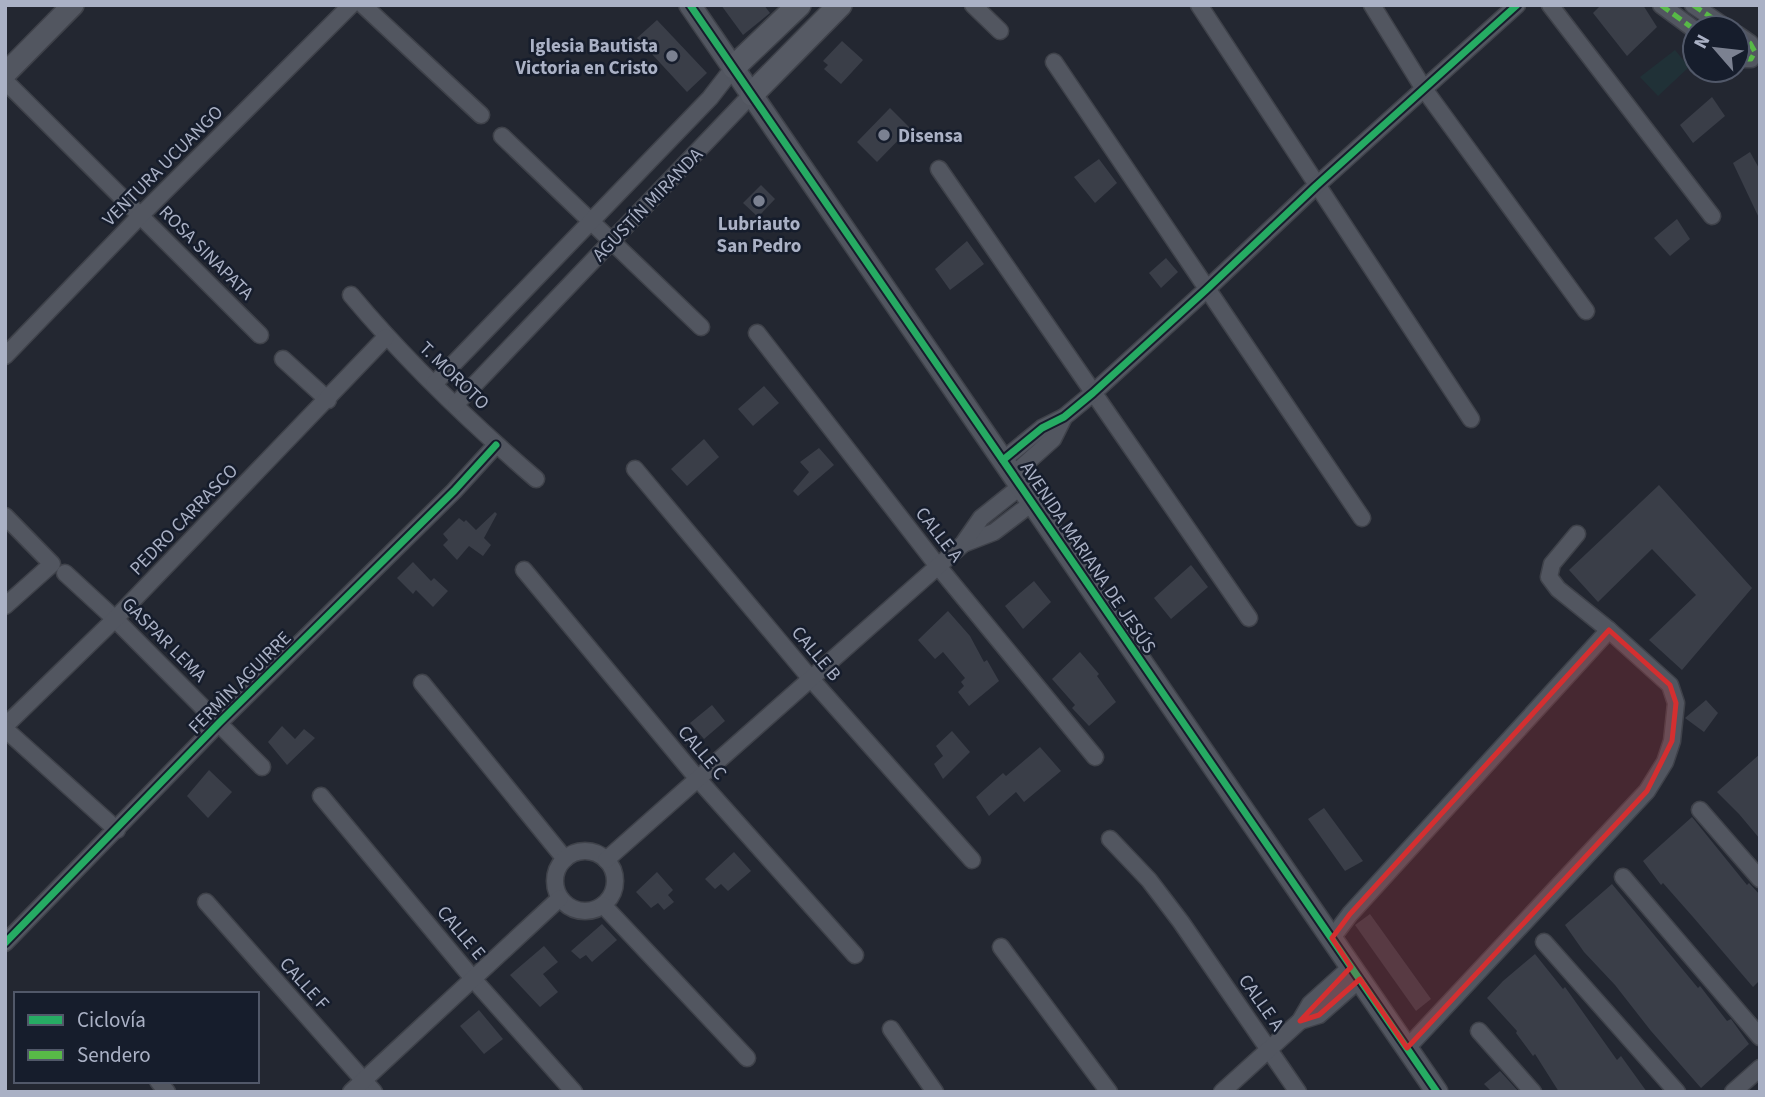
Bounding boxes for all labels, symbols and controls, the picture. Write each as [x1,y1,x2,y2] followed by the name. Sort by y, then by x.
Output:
[1681,14,1751,84] north arrow
[1687,30,1717,54] text: N
[515,33,658,82] place label: Iglesia Bautista Victoria en Cristo
[664,48,680,64] marker: Iglesia Bautista Victoria en Cristo
[97,100,230,233] street label: VENTURA UCUANGO
[898,123,963,150] place label: Disensa
[876,127,892,143] marker: Disensa
[587,142,710,268] street label: AGUSTÍN MIRANDA
[751,193,767,209] marker: Lubriauto San Pedro
[152,200,260,307] street label: ROSA SINAPATA
[717,211,801,260] place label: Lubriauto San Pedro
[413,336,495,417] street label: T. MOROTO
[1013,456,1162,659] street label: AVENIDA MARIANA DE JESÚS
[124,458,244,582] street label: PEDRO CARRASCO
[909,501,970,569] street label: CALLE A
[115,592,213,689] street label: GASPAR LEMA
[785,621,847,687] street label: CALLE B
[182,625,298,741] street label: FERMÌN AGUIRRE
[671,720,733,786] street label: CALLE C
[430,900,492,966] street label: CALLE E
[273,952,335,1016] street label: CALLE F
[1231,969,1291,1037] street label: CALLE A
[14,992,259,1083] legend
[77,1005,146,1035] text: Ciclovía
[77,1040,151,1070] text: Sendero

